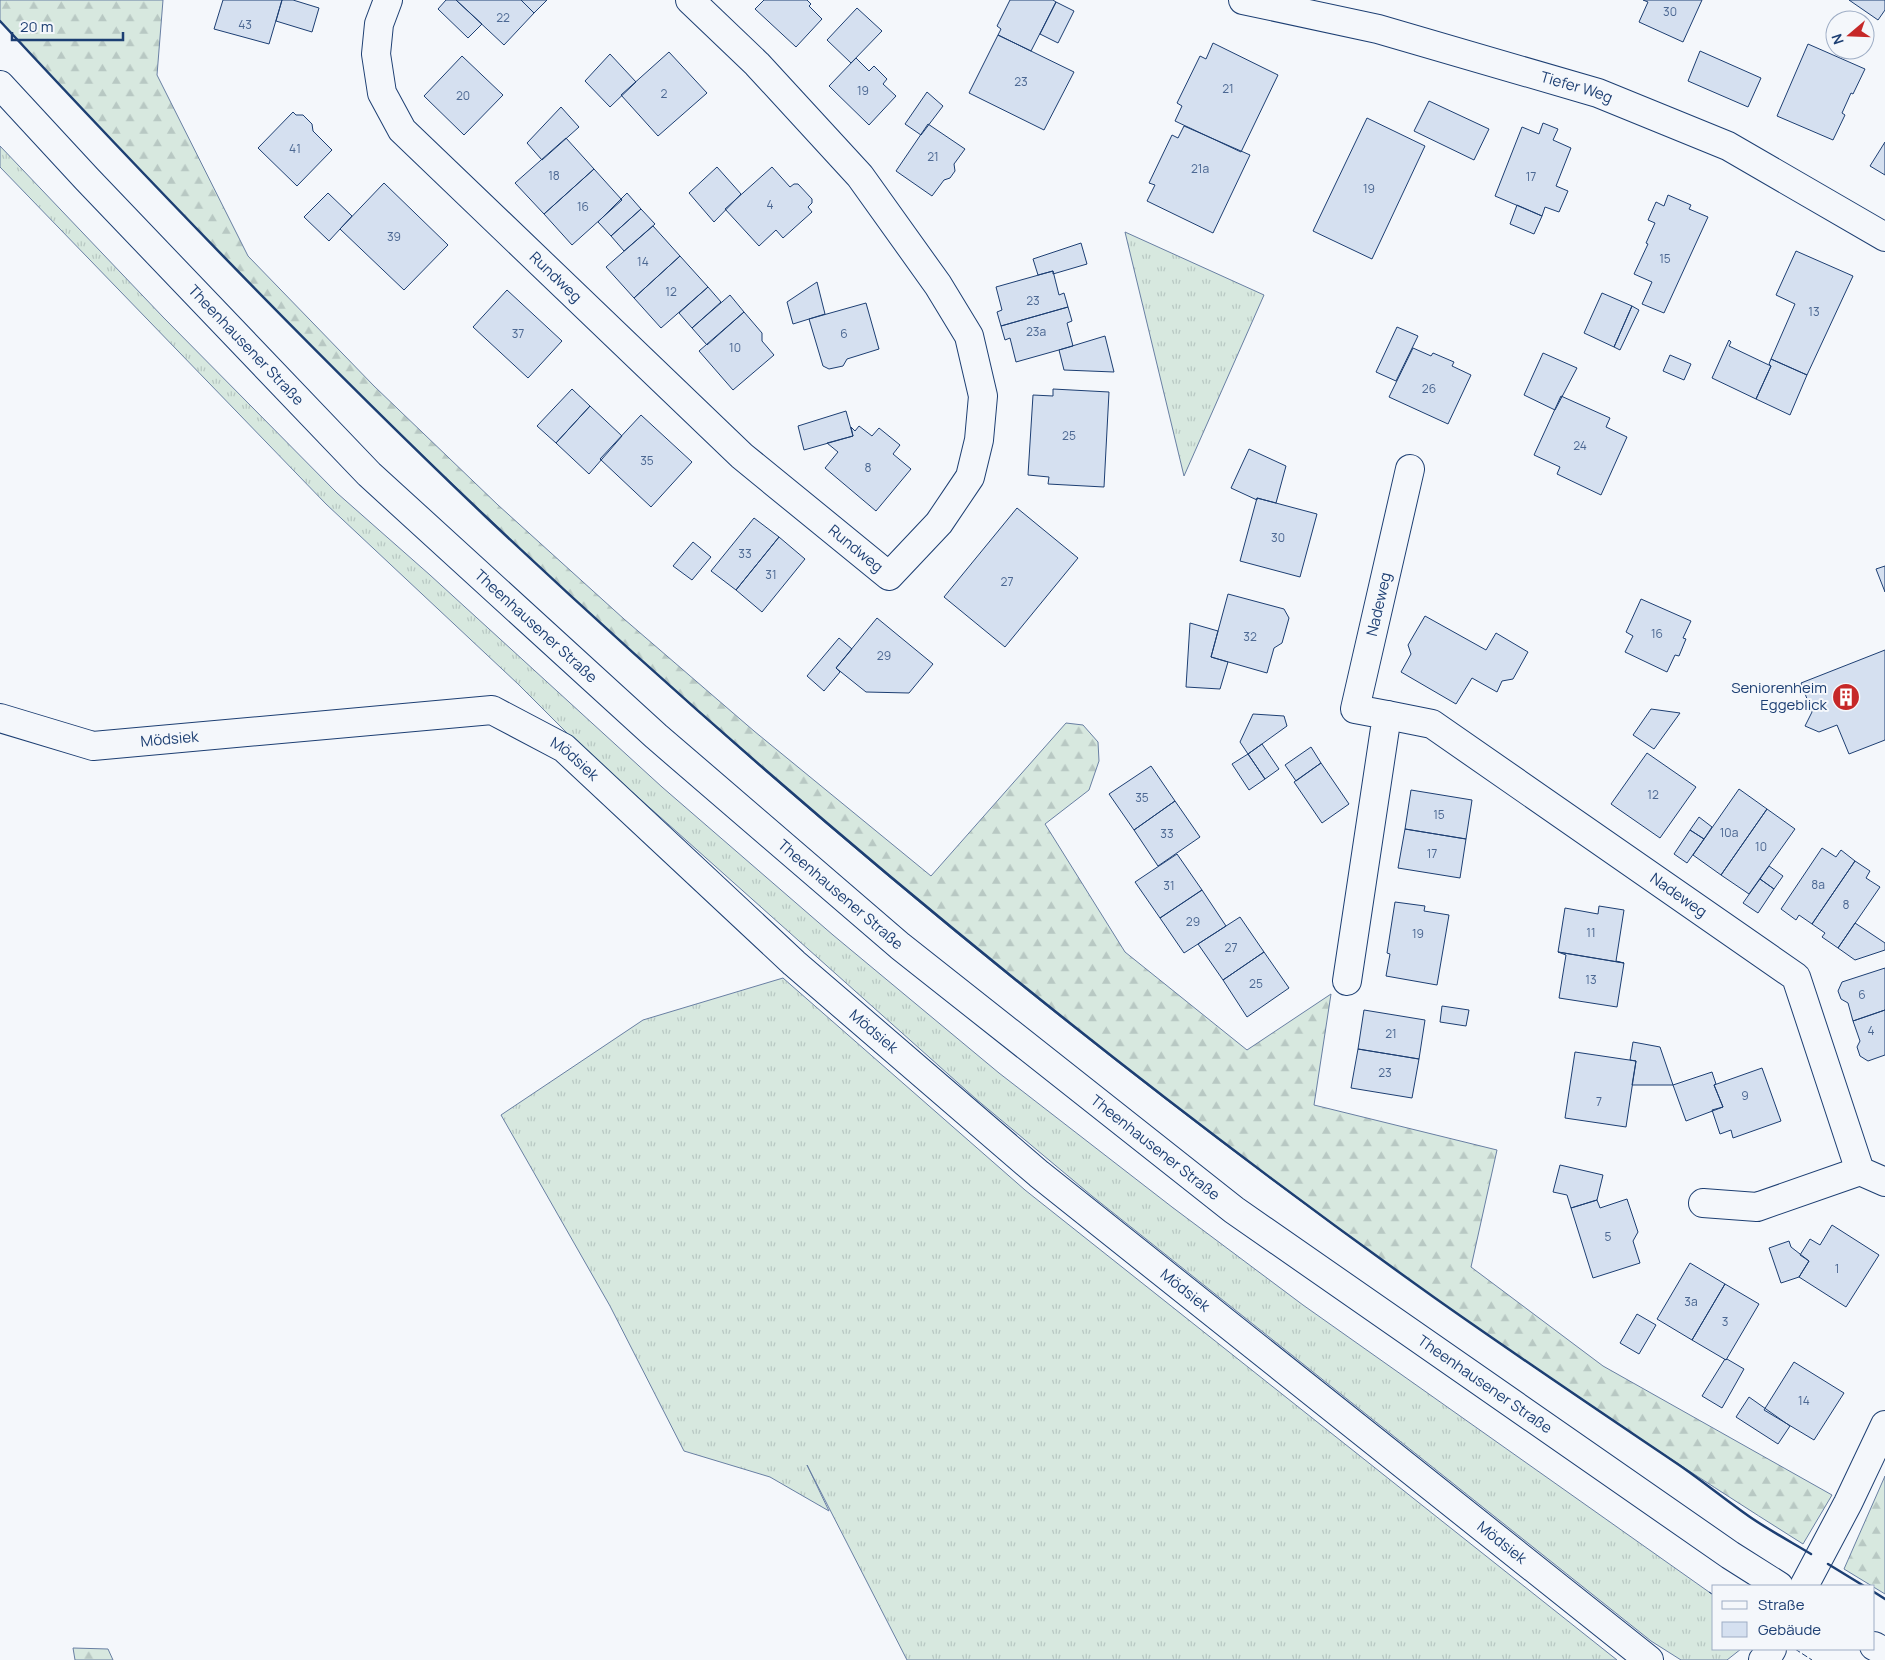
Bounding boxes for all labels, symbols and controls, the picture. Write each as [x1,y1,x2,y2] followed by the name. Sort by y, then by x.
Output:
[1663,3,1677,20] house number: 30
[496,9,510,26] house number: 22
[12,10,124,42] scale bar
[1825,10,1875,60] north arrow
[20,16,53,37] text: 20 m
[238,16,252,33] house number: 43
[1827,32,1848,47] text: N
[1538,66,1616,108] street label: Tiefer Weg
[1014,73,1028,90] house number: 23
[1222,80,1234,97] house number: 21
[857,82,869,99] house number: 19
[661,85,668,102] house number: 2
[456,87,470,104] house number: 20
[289,140,301,157] house number: 41
[927,148,939,165] house number: 21
[1191,160,1209,177] house number: 21a
[548,167,560,184] house number: 18
[1526,168,1536,185] house number: 17
[1363,180,1375,197] house number: 19
[766,196,774,213] house number: 4
[577,198,589,215] house number: 16
[387,228,401,245] house number: 39
[525,247,587,307] street label: Rundweg
[1659,250,1671,267] house number: 15
[637,253,649,270] house number: 14
[184,280,309,410] street label: Theenhausener Straße
[665,283,677,300] house number: 12
[1026,292,1040,309] house number: 23
[1808,303,1820,320] house number: 13
[1026,323,1046,340] house number: 23a
[512,325,524,342] house number: 37
[840,325,848,342] house number: 6
[729,339,741,356] house number: 10
[1422,380,1436,397] house number: 26
[1062,427,1076,444] house number: 25
[1573,437,1587,454] house number: 24
[640,452,654,469] house number: 35
[865,459,872,476] house number: 8
[824,520,888,577] street label: Rundweg
[1271,529,1285,546] house number: 30
[738,545,752,562] house number: 33
[470,564,602,687] street label: Theenhausener Straße
[765,566,777,583] house number: 31
[1361,570,1396,638] street label: Nadeweg
[1001,573,1013,590] house number: 27
[1651,625,1663,642] house number: 16
[1243,628,1257,645] house number: 32
[877,647,891,664] house number: 29
[1731,677,1828,715] place label: Seniorenheim Eggeblick
[1831,682,1861,712] building icon: Seniorenheim Eggeblick
[140,725,200,752] street label: Mödsiek
[547,732,604,786] street label: Mödsiek
[1647,786,1659,803] house number: 12
[1135,789,1149,806] house number: 35
[1433,806,1445,823] house number: 15
[1720,824,1738,841] house number: 10a
[1160,825,1174,842] house number: 33
[773,834,908,954] street label: Theenhausener Straße
[1755,838,1767,855] house number: 10
[1427,845,1437,862] house number: 17
[1646,868,1711,922] street label: Nadeweg
[1811,876,1825,893] house number: 8a
[1163,877,1175,894] house number: 31
[1843,896,1850,913] house number: 8
[1186,913,1200,930] house number: 29
[1586,924,1596,941] house number: 11
[1412,925,1424,942] house number: 19
[1225,939,1237,956] house number: 27
[1585,971,1597,988] house number: 13
[1249,975,1263,992] house number: 25
[1858,986,1866,1003] house number: 6
[845,1004,903,1058] street label: Mödsiek
[1867,1022,1875,1039] house number: 4
[1385,1025,1397,1042] house number: 21
[1378,1064,1392,1081] house number: 23
[1741,1087,1749,1104] house number: 9
[1087,1090,1225,1205] street label: Theenhausener Straße
[1596,1093,1602,1110] house number: 7
[1605,1228,1612,1245] house number: 5
[1835,1260,1839,1277] house number: 1
[1156,1264,1215,1317] street label: Mödsiek
[1684,1293,1698,1310] house number: 3a
[1722,1313,1728,1330] house number: 3
[1414,1330,1557,1438] street label: Theenhausener Straße
[1798,1392,1810,1409] house number: 14
[1473,1516,1532,1569] street label: Mödsiek
[1712,1585,1875,1650] legend
[1758,1594,1805,1615] text: Straße
[1758,1619,1821,1640] text: Gebäude

